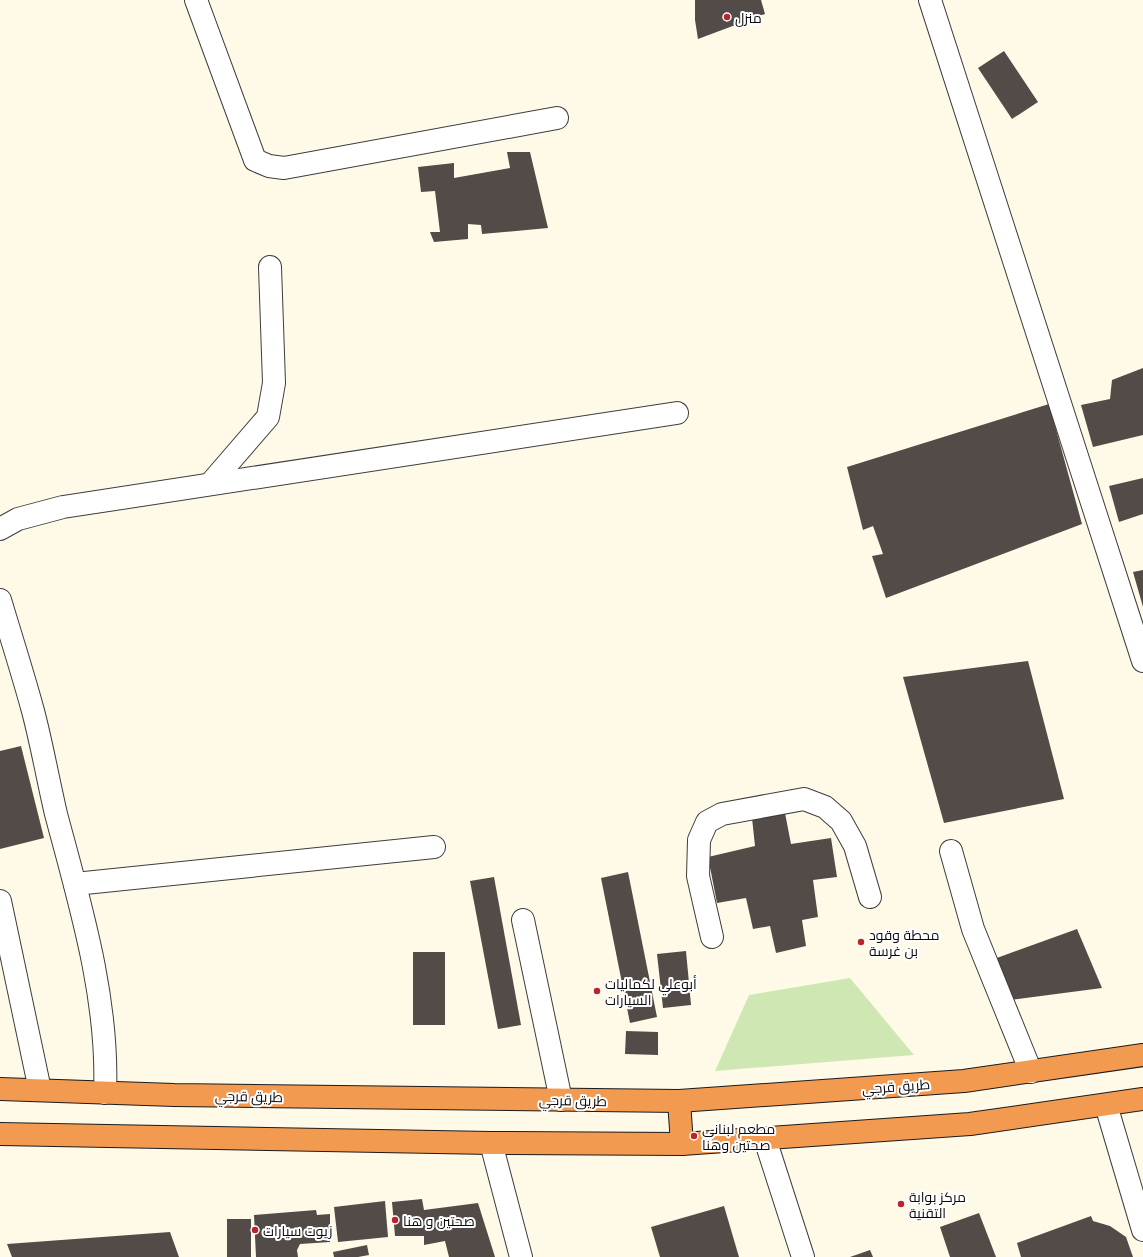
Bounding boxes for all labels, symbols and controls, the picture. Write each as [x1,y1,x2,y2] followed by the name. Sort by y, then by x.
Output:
[735,8,762,27] place label: منزل
[722,12,732,22] marker: منزل
[869,925,939,960] place label: محطة وقود بن غرسة
[856,937,866,947] marker: محطة وقود بن غرسة
[605,974,697,1009] place label: أبوعلي لكماليات السيارات
[592,986,602,996] marker: أبوعلي لكماليات السيارات
[861,1074,931,1101] street label: طريق قرجي
[215,1086,283,1109] street label: طريق قرجي
[539,1090,607,1113] street label: طريق قرجي
[702,1119,775,1154] place label: مطعم لبناني صحتين وهنا
[689,1131,699,1141] marker: مطعم لبناني صحتين وهنا
[909,1187,966,1222] place label: مركز بوابة التقنية
[896,1199,906,1209] marker: مركز بوابة التقنية
[403,1211,475,1230] place label: صحتين و هنا
[390,1215,400,1225] marker: صحتين و هنا
[263,1221,332,1240] place label: زيوت سيارات
[250,1225,260,1235] marker: زيوت سيارات

